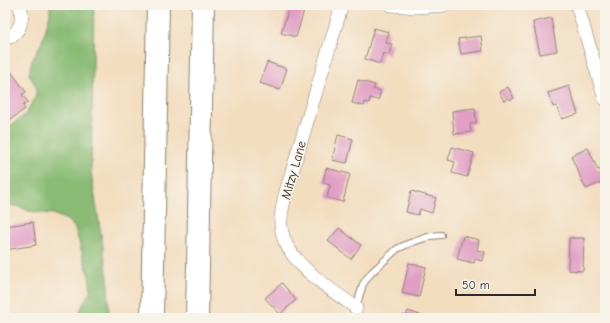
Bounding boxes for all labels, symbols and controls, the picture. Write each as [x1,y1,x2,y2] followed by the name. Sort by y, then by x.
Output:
[278,139,309,201] street label: Mitzy Lane
[456,271,535,297] scale bar
[462,278,490,292] text: 50 m

